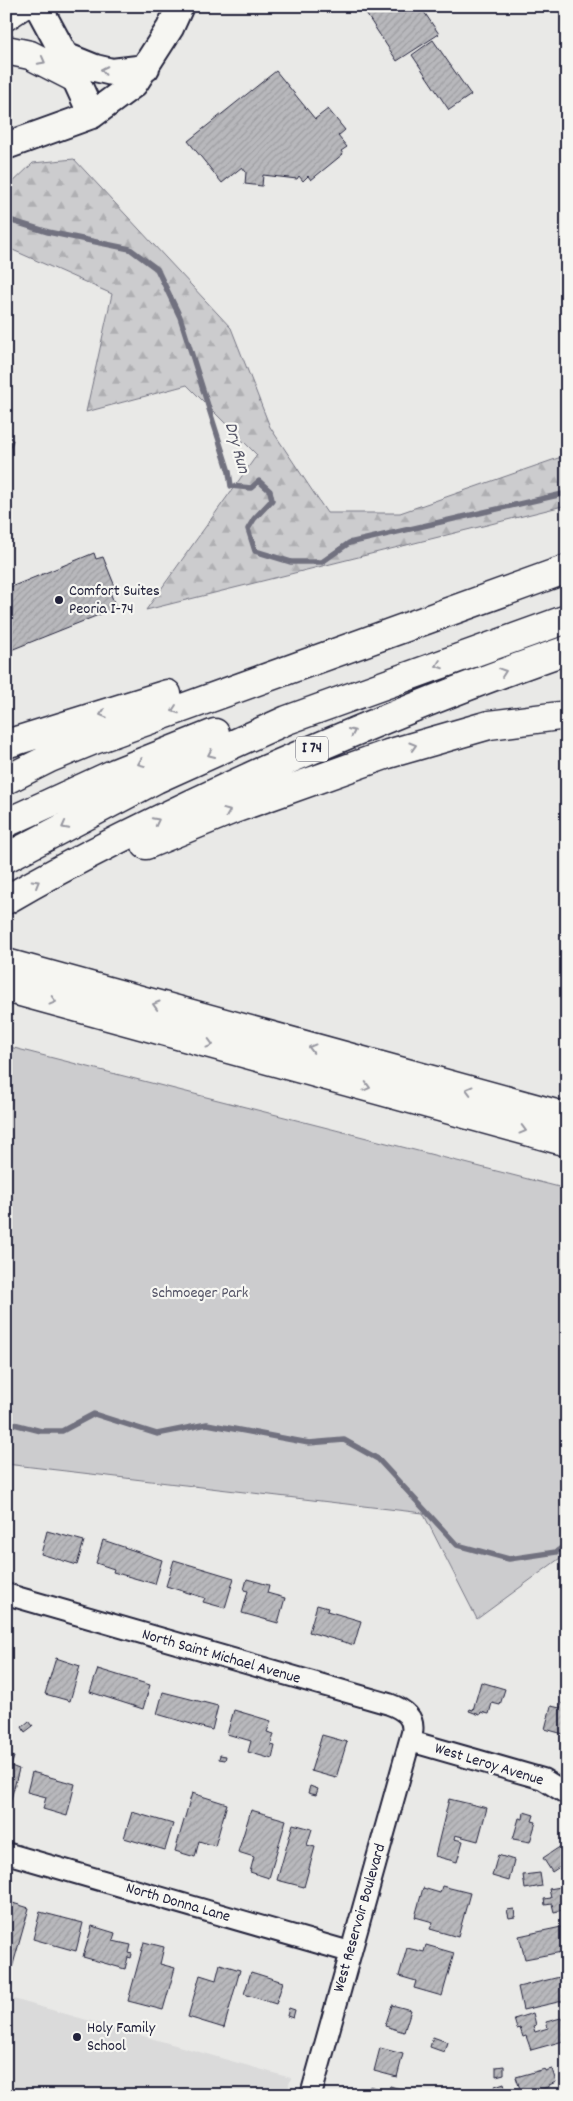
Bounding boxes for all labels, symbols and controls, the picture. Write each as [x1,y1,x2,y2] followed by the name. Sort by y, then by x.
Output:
[36,55,45,65] one-way arrow
[100,65,109,76] one-way arrow
[217,419,255,477] water label: Dry Run
[69,580,160,621] place label: Comfort Suites Peoria I-74
[53,594,65,606] marker: Comfort Suites Peoria I-74
[435,659,443,669] one-way arrow
[498,668,507,678] one-way arrow
[171,704,180,714] one-way arrow
[100,708,108,718] one-way arrow
[347,727,356,738] one-way arrow
[296,736,328,762] road number: I 74
[408,742,417,752] one-way arrow
[207,748,216,758] one-way arrow
[137,757,145,767] one-way arrow
[222,807,231,818] one-way arrow
[151,817,160,827] one-way arrow
[61,820,70,830] one-way arrow
[30,879,39,889] one-way arrow
[49,995,57,1005] one-way arrow
[151,1000,160,1011] one-way arrow
[205,1038,214,1049] one-way arrow
[308,1043,317,1054] one-way arrow
[362,1081,371,1092] one-way arrow
[466,1086,474,1096] one-way arrow
[519,1125,527,1135] one-way arrow
[152,1282,248,1305] park label: Schmoeger Park
[139,1623,303,1691] street label: North Saint Michael Avenue
[432,1737,546,1793] street label: West Leroy Avenue
[328,1841,392,1995] street label: West Reservoir Boulevard
[123,1877,233,1929] street label: North Donna Lane
[87,2017,156,2058] place label: Holy Family School
[71,2031,83,2043] marker: Holy Family School

